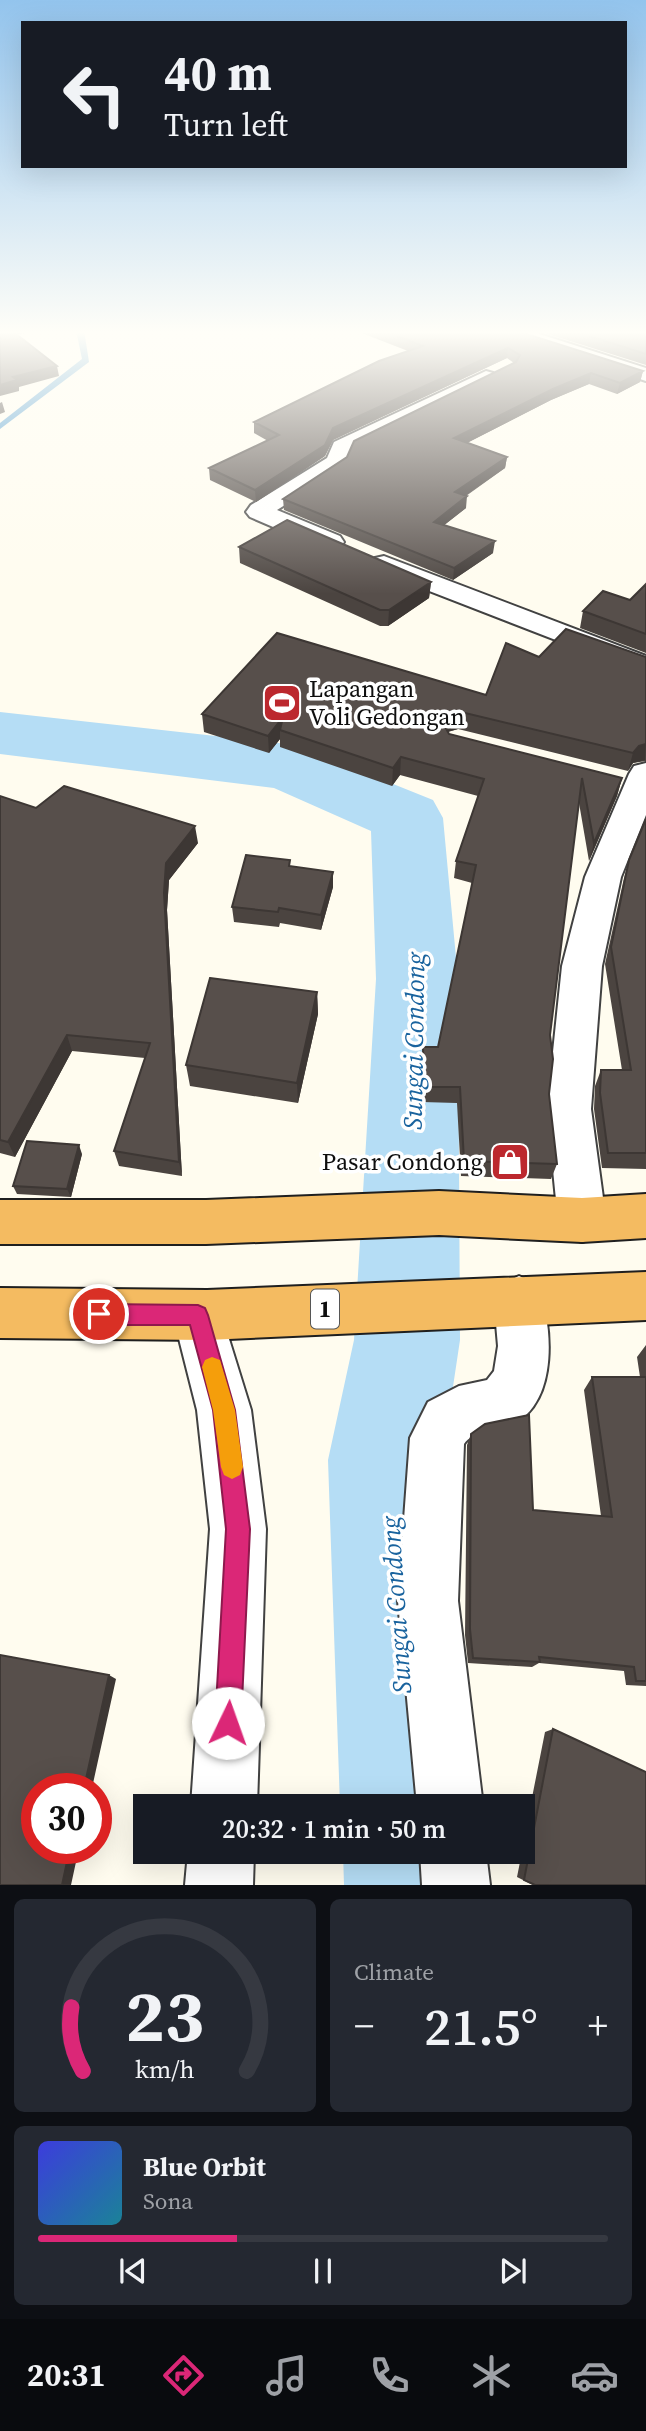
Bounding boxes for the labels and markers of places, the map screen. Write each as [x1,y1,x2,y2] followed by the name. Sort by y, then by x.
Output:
[309,672,465,733] place label: Lapangan Voli Gedongan
[261,682,303,724] sports icon: Lapangan Voli Gedongan
[489,1141,531,1183] shop icon: Pasar Condong
[322,1145,483,1178] place label: Pasar Condong
[69,1284,129,1344] pin

